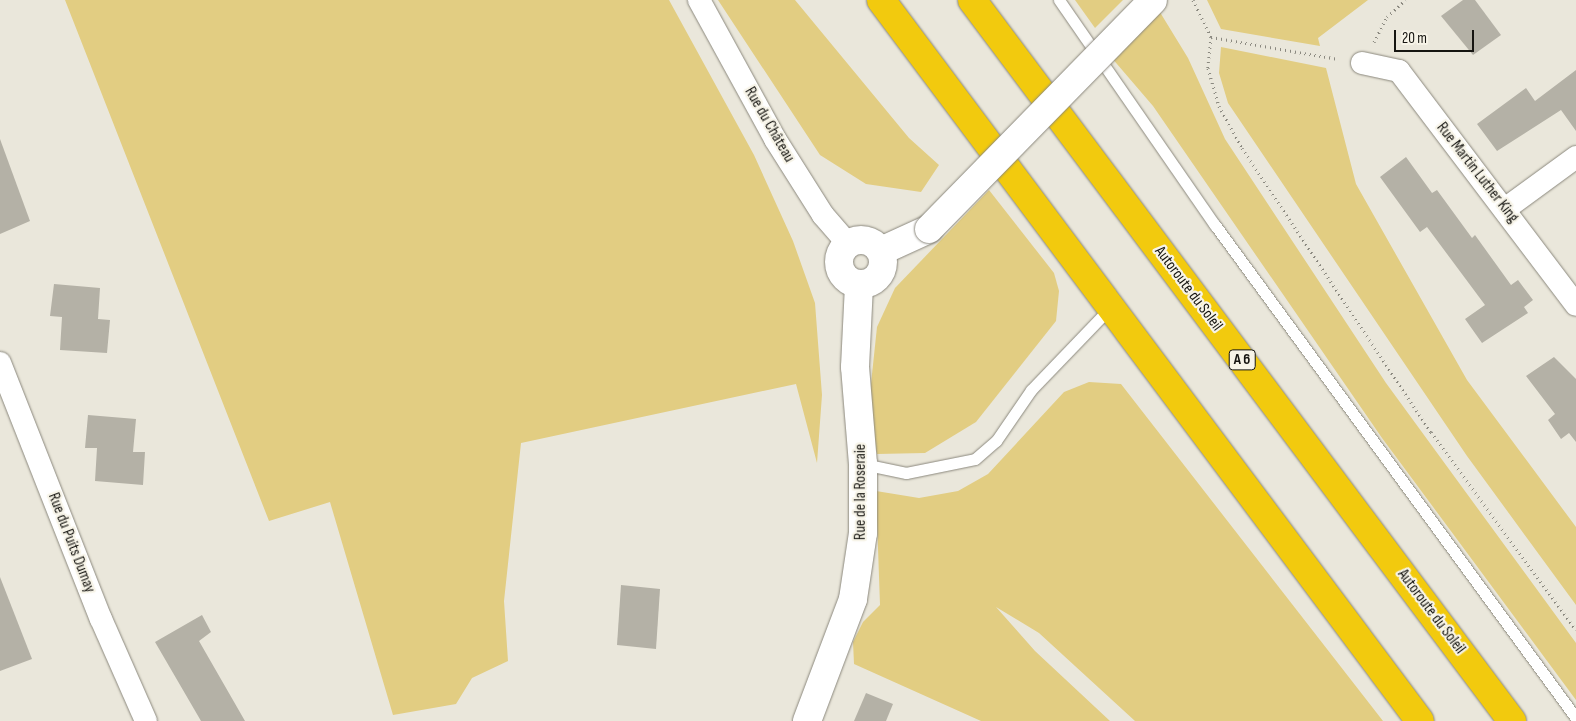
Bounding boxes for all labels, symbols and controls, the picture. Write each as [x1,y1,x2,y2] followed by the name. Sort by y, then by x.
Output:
[1396,20,1476,52] scale bar
[1402,29,1427,48] text: 20 m
[740,84,798,166] street label: Rue du Château
[1432,119,1522,227] street label: Rue Martin Luther King
[1150,243,1226,335] street label: Autoroute du Soleil
[1228,348,1256,372] road number: A 6
[851,444,871,540] street label: Rue de la Roseraie
[43,490,99,596] street label: Rue du Puits Dumay
[1393,566,1469,658] street label: Autoroute du Soleil

